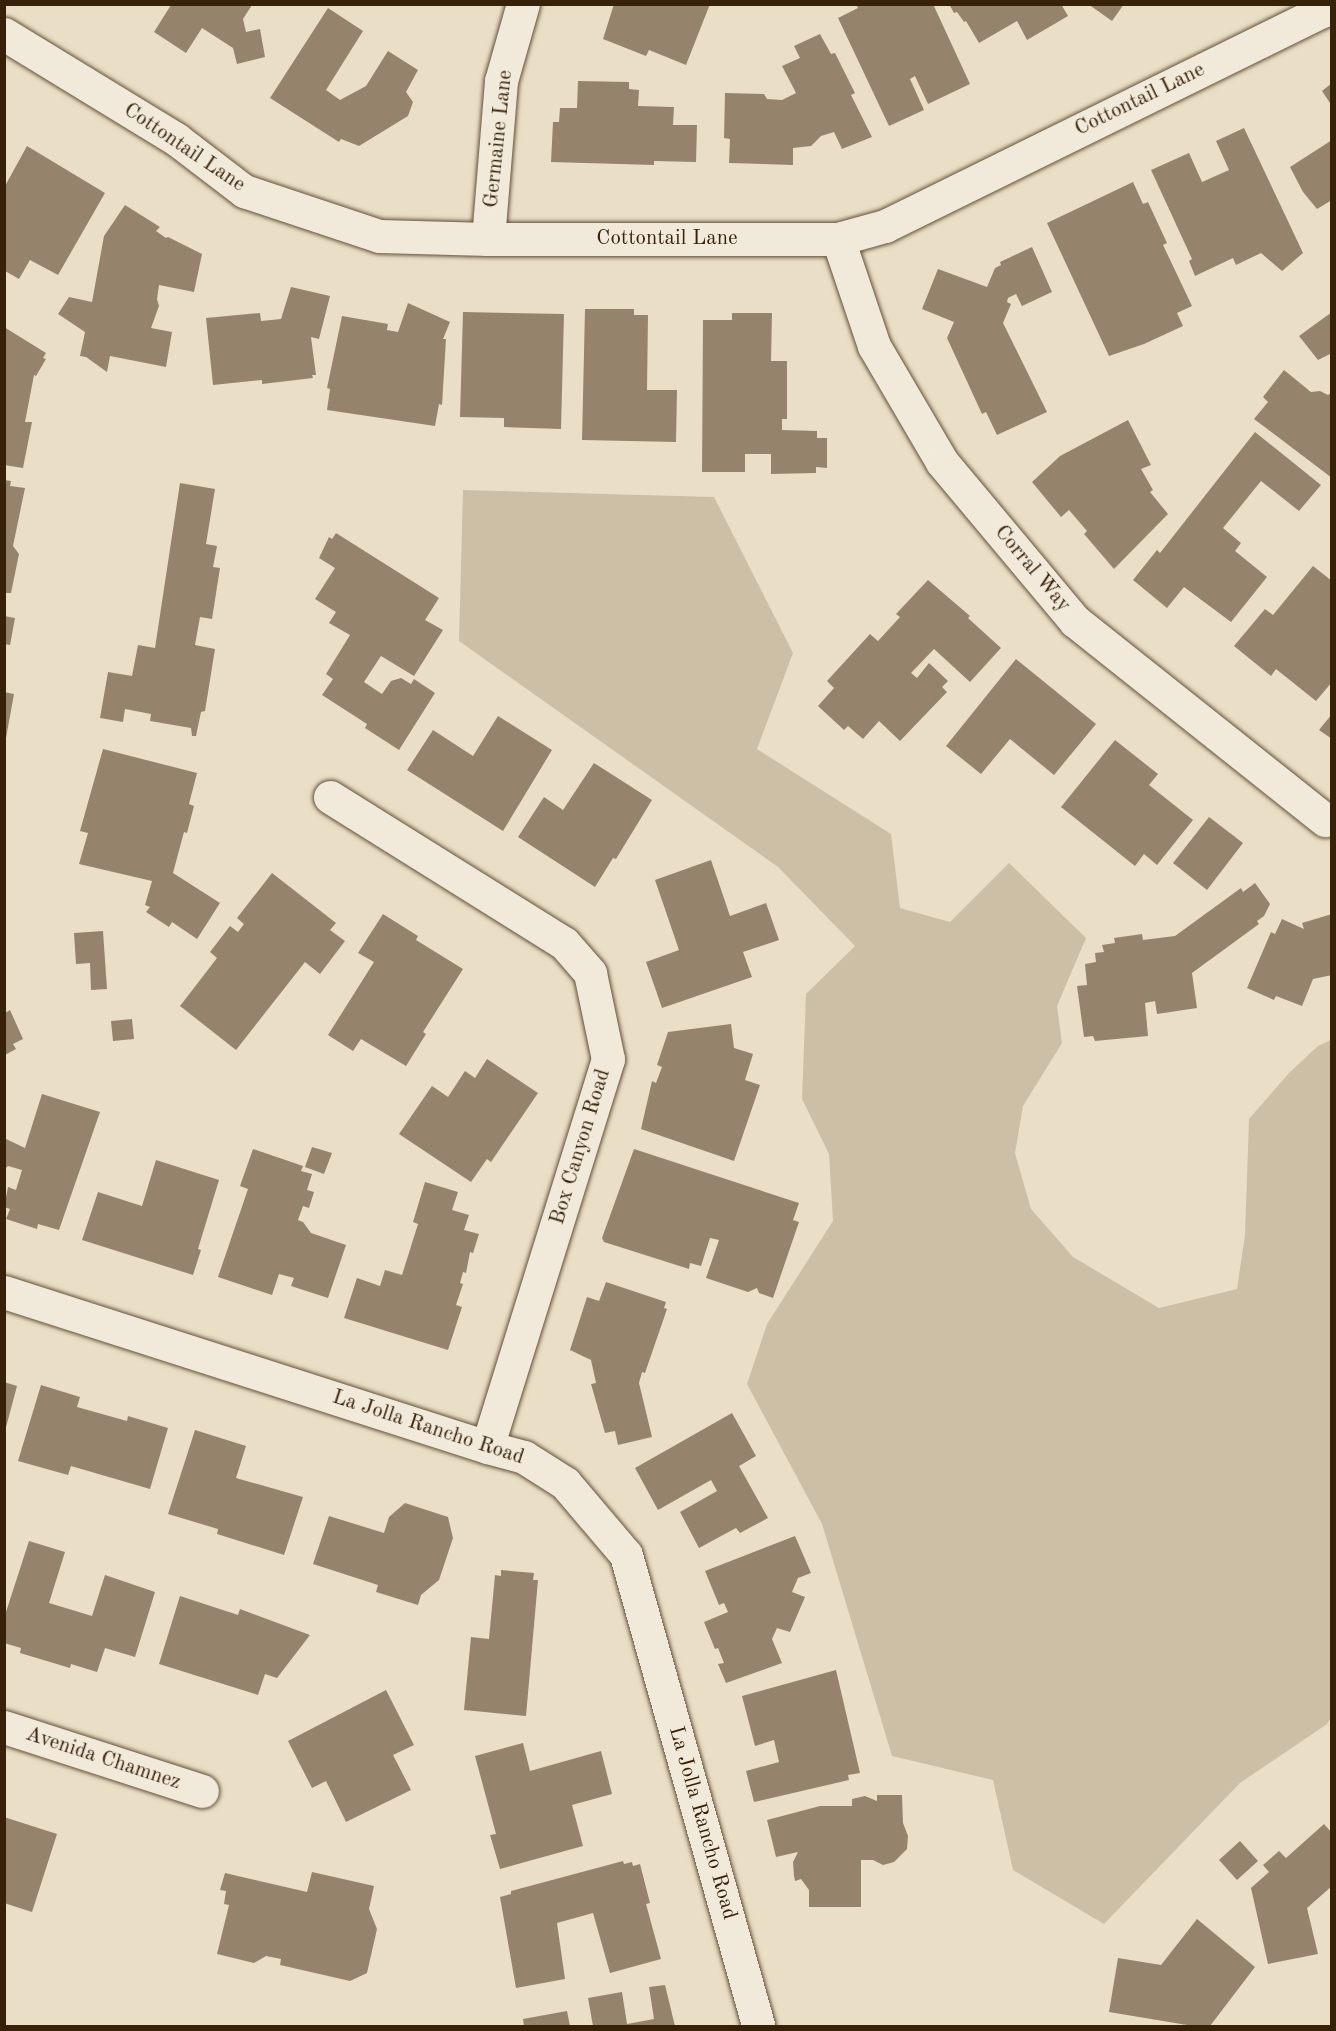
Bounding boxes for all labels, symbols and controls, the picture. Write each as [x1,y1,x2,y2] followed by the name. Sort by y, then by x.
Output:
[1071,58,1209,142] street label: Cottontail Lane
[479,69,519,209] street label: Germaine Lane
[118,98,250,198] street label: Cottontail Lane
[596,226,738,252] street label: Cottontail Lane
[988,520,1076,618] street label: Corral Way
[545,1066,617,1228] street label: Box Canyon Road
[329,1385,527,1471] street label: La Jolla Rancho Road
[22,1722,184,1796] street label: Avenida Chamnez
[662,1723,742,1923] street label: La Jolla Rancho Road

